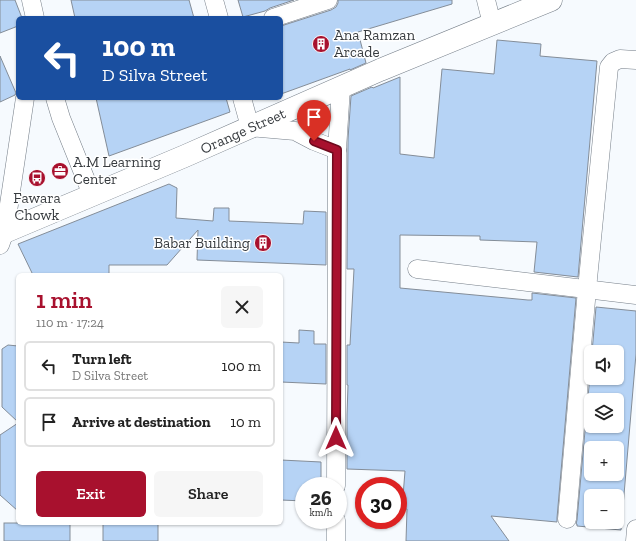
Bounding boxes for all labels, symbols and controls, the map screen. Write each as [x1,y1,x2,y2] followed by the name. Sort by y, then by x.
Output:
[334,26,416,61] place label: Ana Ramzan Arcade
[102,30,175,63] text: 100 m
[36,32,88,84] icon: left
[311,34,331,54] building icon: Ana Ramzan Arcade
[102,64,207,86] text: D Silva Street
[297,100,331,141] pin
[198,104,289,158] street label: Orange Street
[303,106,325,128] icon: arrive
[73,153,161,188] place label: A.M Learning Center
[50,161,70,181] office icon: A.M Learning Center
[27,168,47,188] bus stop icon: Fawara Chowk
[13,189,61,224] place label: Fawara Chowk
[253,233,273,253] building icon: Babar Building
[154,234,250,252] place label: Babar Building
[36,285,92,314] text: 1 min
[221,286,263,328] button: close
[36,315,104,330] text: 110 m · 17:24
[584,345,624,529] map controls
[584,345,624,385] button: sound
[72,350,132,368] text: Turn left
[38,355,60,377] icon: left
[222,357,261,375] text: 100 m
[72,368,148,383] text: D Silva Street
[584,393,624,433] button: layers
[38,411,60,433] icon: arrive
[72,413,211,431] text: Arrive at destination
[230,413,261,431] text: 10 m
[315,417,357,459] position arrow
[584,441,624,481] button: +
[36,471,146,517] button: Exit
[154,471,263,517] button: Share
[355,477,407,529] speed limit sign: 30
[310,486,332,510] text: 26
[584,489,624,529] button: −
[310,507,332,519] text: km/h

